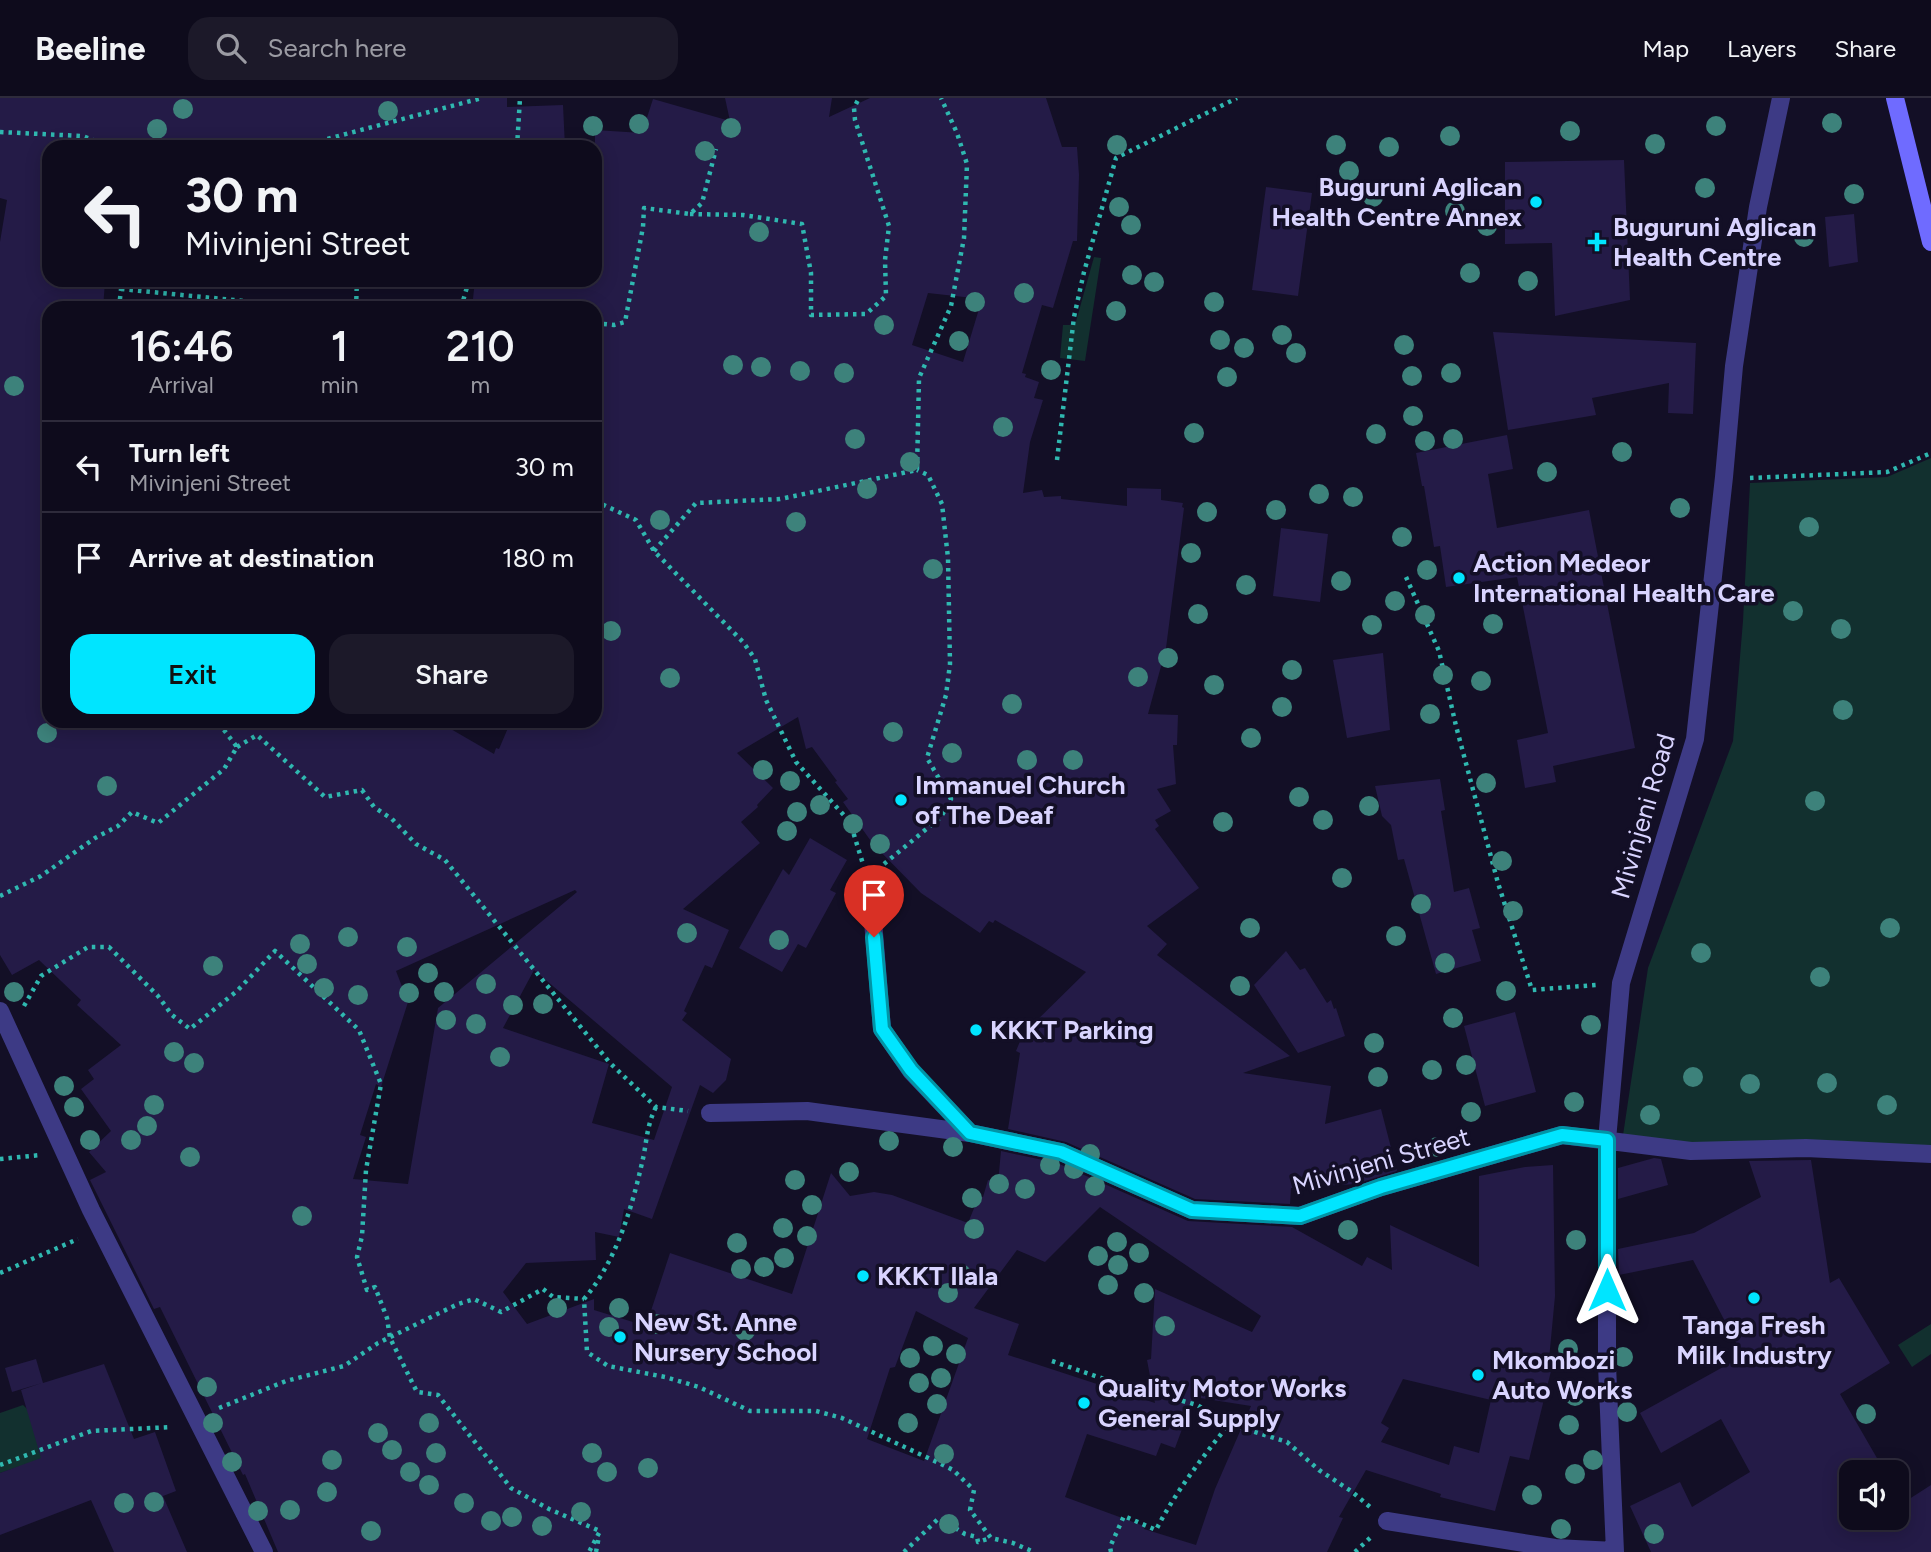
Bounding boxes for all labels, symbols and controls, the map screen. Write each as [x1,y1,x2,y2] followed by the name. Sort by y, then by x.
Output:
[188,17,678,80] search box
[35,29,146,68] text: Beeline
[212,29,250,67] icon: search
[268,32,406,64] text: Search here
[1642,34,1689,63] text: Map
[1727,34,1796,63] text: Layers
[1834,34,1896,63] text: Share
[185,165,298,224] text: 30 m
[70,168,161,259] icon: left
[1271,171,1522,233] place label: Buguruni Aglican Health Centre Annex
[1528,194,1544,210] marker: Buguruni Aglican Health Centre Annex
[1613,211,1816,273] place label: Buguruni Aglican Health Centre
[185,225,410,263] text: Mivinjeni Street
[1587,232,1607,252] marker: Buguruni Aglican Health Centre
[129,321,233,372] text: 16:46
[331,321,348,372] text: 1
[446,321,515,372] text: 210
[149,371,214,399] text: Arrival
[321,371,359,399] text: min
[470,371,490,399] text: m
[129,437,230,469] text: Turn left
[70,448,108,486] icon: left
[515,451,574,483] text: 30 m
[129,469,291,497] text: Mivinjeni Street
[70,539,108,577] icon: arrive
[129,542,374,574] text: Arrive at destination
[502,542,574,574] text: 180 m
[1473,547,1775,609] place label: Action Medeor International Health Care
[1451,570,1467,586] marker: Action Medeor International Health Care
[70,634,315,714] button: Exit
[329,634,574,714] button: Share
[1604,730,1682,902] street label: Mivinjeni Road
[915,769,1126,831] place label: Immanuel Church of The Deaf
[893,792,909,808] marker: Immanuel Church of The Deaf
[844,865,904,937] pin
[855,876,893,914] icon: arrive
[990,1014,1154,1046] place label: KKKT Parking
[968,1022,984,1038] marker: KKKT Parking
[1289,1120,1474,1202] street label: Mivinjeni Street
[1570,1253,1644,1327] position arrow
[877,1260,998,1292] place label: KKKT Ilala
[855,1268,871,1284] marker: KKKT Ilala
[1746,1290,1762,1306] marker: Tanga Fresh Milk Industry
[634,1306,818,1368] place label: New St. Anne Nursery School
[1676,1309,1832,1371] place label: Tanga Fresh Milk Industry
[612,1329,628,1345] marker: New St. Anne Nursery School
[1492,1344,1632,1406] place label: Mkombozi Auto Works
[1470,1367,1486,1383] marker: Mkombozi Auto Works
[1098,1372,1346,1434] place label: Quality Motor Works General Supply
[1076,1395,1092,1411] marker: Quality Motor Works General Supply
[1839,1460,1909,1530] map controls
[1839,1460,1909,1530] button: sound

